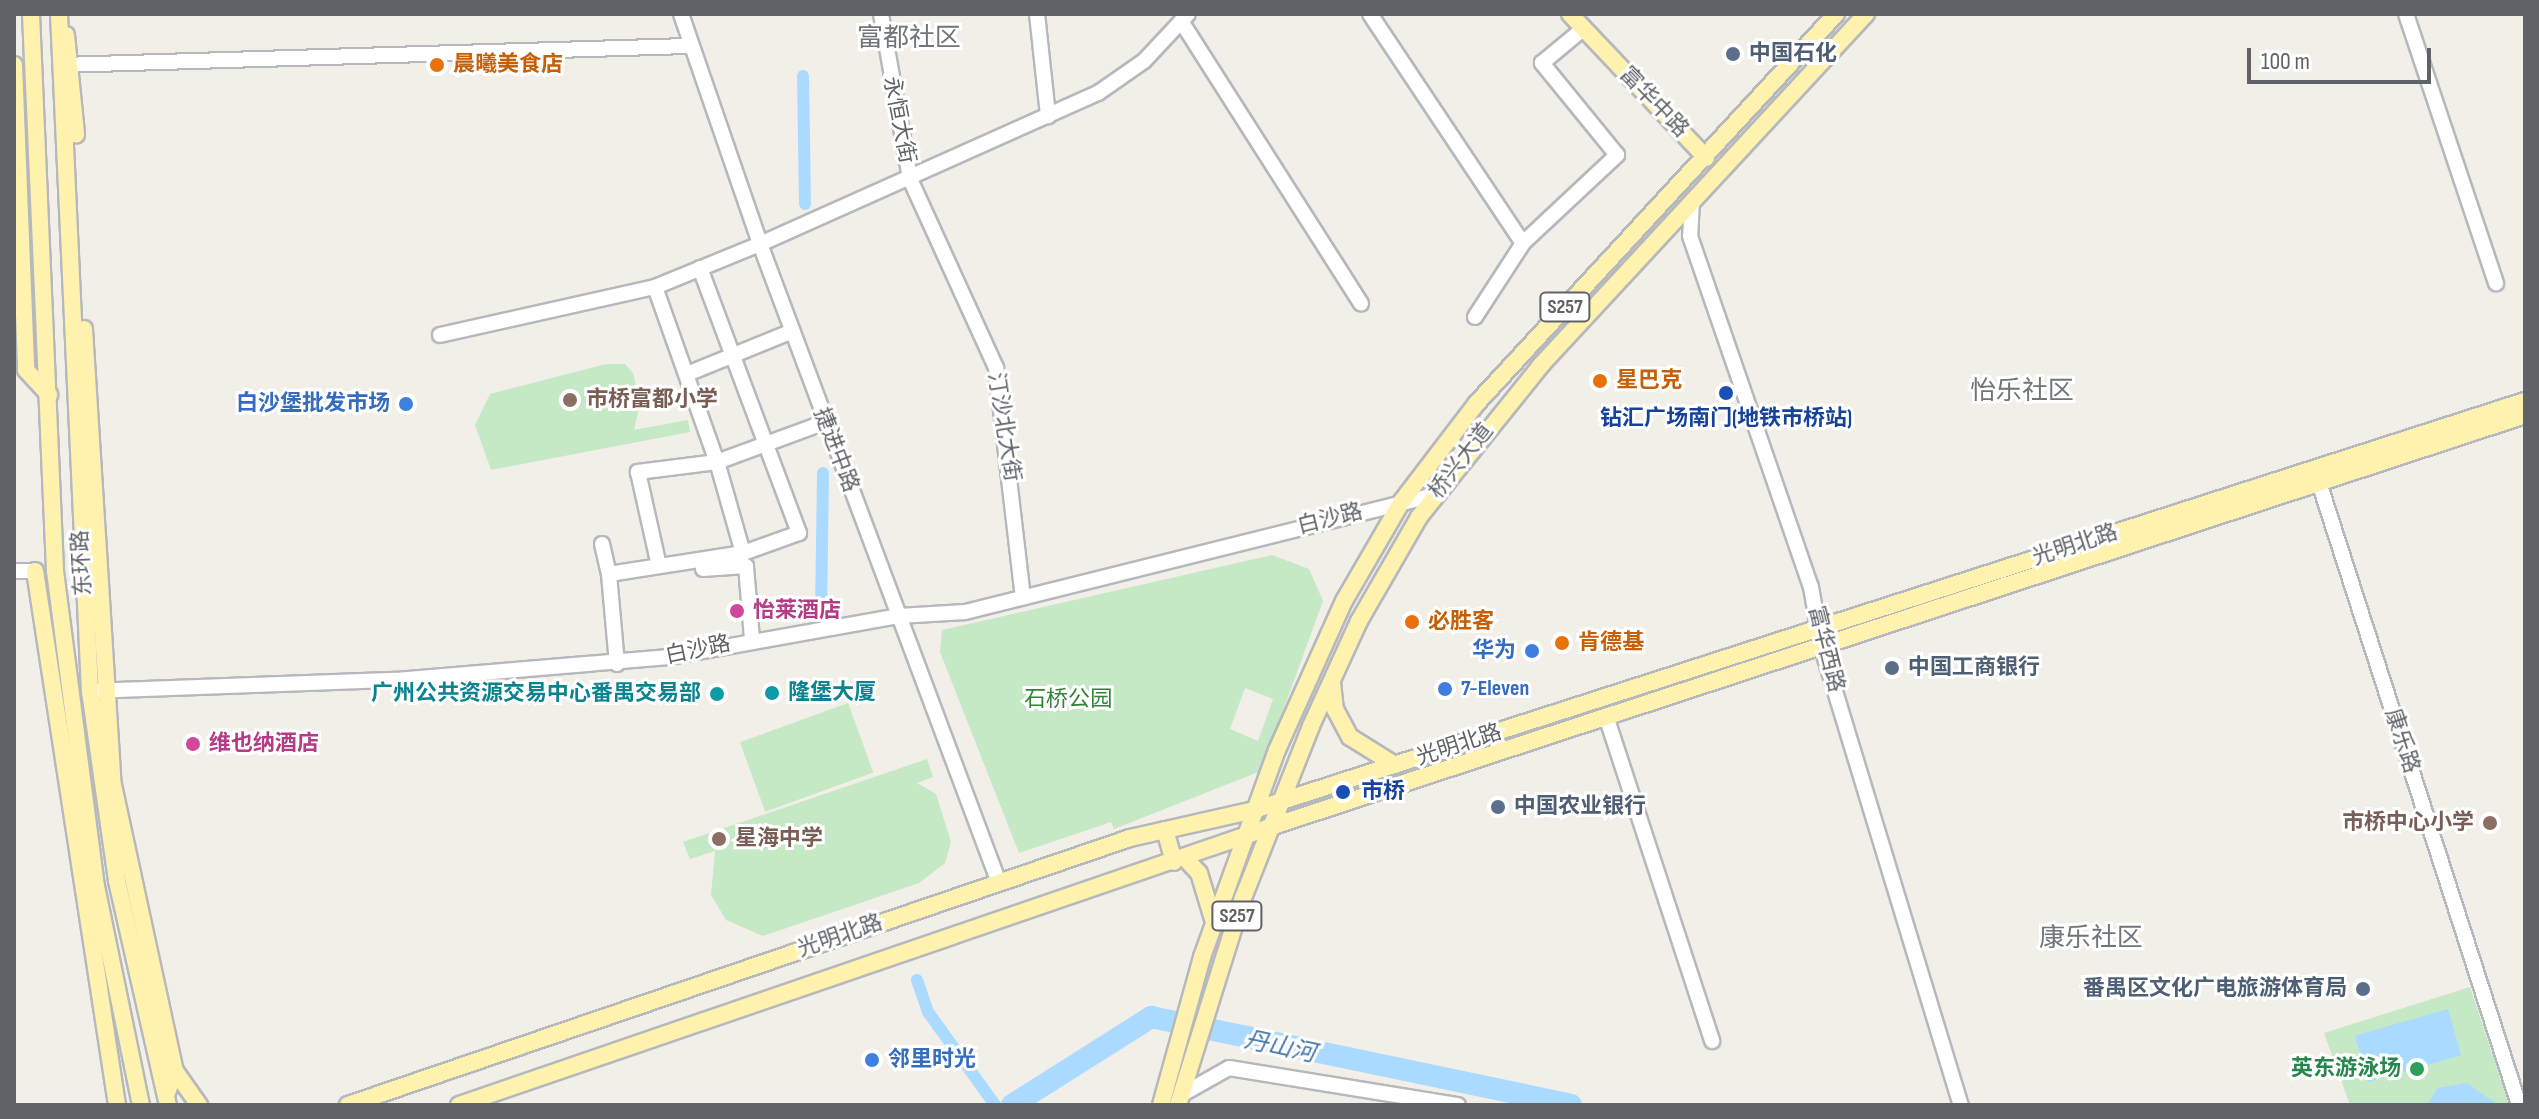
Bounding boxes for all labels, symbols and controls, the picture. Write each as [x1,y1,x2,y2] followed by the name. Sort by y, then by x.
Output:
[857,23,961,55] district label: 富都社区
[2251,32,2435,82] scale bar
[1749,41,1837,67] place label: 中国石化
[1724,45,1742,63] marker: 中国石化
[2261,47,2310,76] text: 100 m
[453,52,563,78] place label: 晨曦美食店
[428,56,446,74] marker: 晨曦美食店
[1614,61,1694,143] street label: 富华中路
[878,74,920,166] street label: 永恒大街
[1539,291,1591,323] road number: S257
[1616,368,1682,394] place label: 星巴克
[982,371,1026,483] street label: 汀沙北大街
[1591,372,1609,390] marker: 星巴克
[1970,376,2074,408] district label: 怡乐社区
[1717,384,1735,402] marker: 钻汇广场南门(地铁市桥站)
[586,387,718,413] place label: 市桥富都小学
[236,391,390,417] place label: 白沙堡批发市场
[561,391,579,409] marker: 市桥富都小学
[397,395,415,413] marker: 白沙堡批发市场
[808,404,864,496] street label: 捷进中路
[1600,406,1852,432] place label: 钻汇广场南门(地铁市桥站)
[1424,418,1498,504] street label: 桥兴大道
[1295,498,1365,540] street label: 白沙路
[2029,519,2121,571] street label: 光明北路
[67,529,97,597] street label: 东环路
[753,598,841,624] place label: 怡莱酒店
[728,602,746,620] marker: 怡莱酒店
[1803,603,1849,695] street label: 富华西路
[1428,609,1494,635] place label: 必胜客
[1403,613,1421,631] marker: 必胜客
[663,630,733,670] street label: 白沙路
[1578,630,1644,656] place label: 肯德基
[1553,634,1571,652] marker: 肯德基
[1472,638,1516,664] place label: 华为
[1523,642,1541,660] marker: 华为
[1908,655,2040,681] place label: 中国工商银行
[1883,659,1901,677] marker: 中国工商银行
[1461,676,1529,702] place label: 7-Eleven
[788,680,876,706] place label: 隆堡大厦
[1436,680,1454,698] marker: 7-Eleven
[371,681,701,707] place label: 广州公共资源交易中心番禺交易部
[763,684,781,702] marker: 隆堡大厦
[708,685,726,703] marker: 广州公共资源交易中心番禺交易部
[1024,687,1112,713] park label: 石桥公园
[2379,706,2425,776] street label: 康乐路
[1413,719,1505,771] street label: 光明北路
[209,731,319,757] place label: 维也纳酒店
[184,735,202,753] marker: 维也纳酒店
[1361,779,1405,805] place label: 市桥
[1332,781,1354,803] marker: 市桥
[1514,794,1646,820] place label: 中国农业银行
[1489,798,1507,816] marker: 中国农业银行
[2342,810,2474,836] place label: 市桥中心小学
[2481,814,2499,832] marker: 市桥中心小学
[735,826,823,852] place label: 星海中学
[710,830,728,848] marker: 星海中学
[1211,900,1263,932] road number: S257
[794,909,886,963] street label: 光明北路
[2039,923,2143,955] district label: 康乐社区
[2083,976,2347,1002] place label: 番禺区文化广电旅游体育局
[2354,980,2372,998] marker: 番禺区文化广电旅游体育局
[1242,1025,1318,1069] water label: 丹山河
[888,1047,976,1073] place label: 邻里时光
[863,1051,881,1069] marker: 邻里时光
[2291,1056,2401,1082] place label: 英东游泳场
[2408,1060,2426,1078] marker: 英东游泳场

